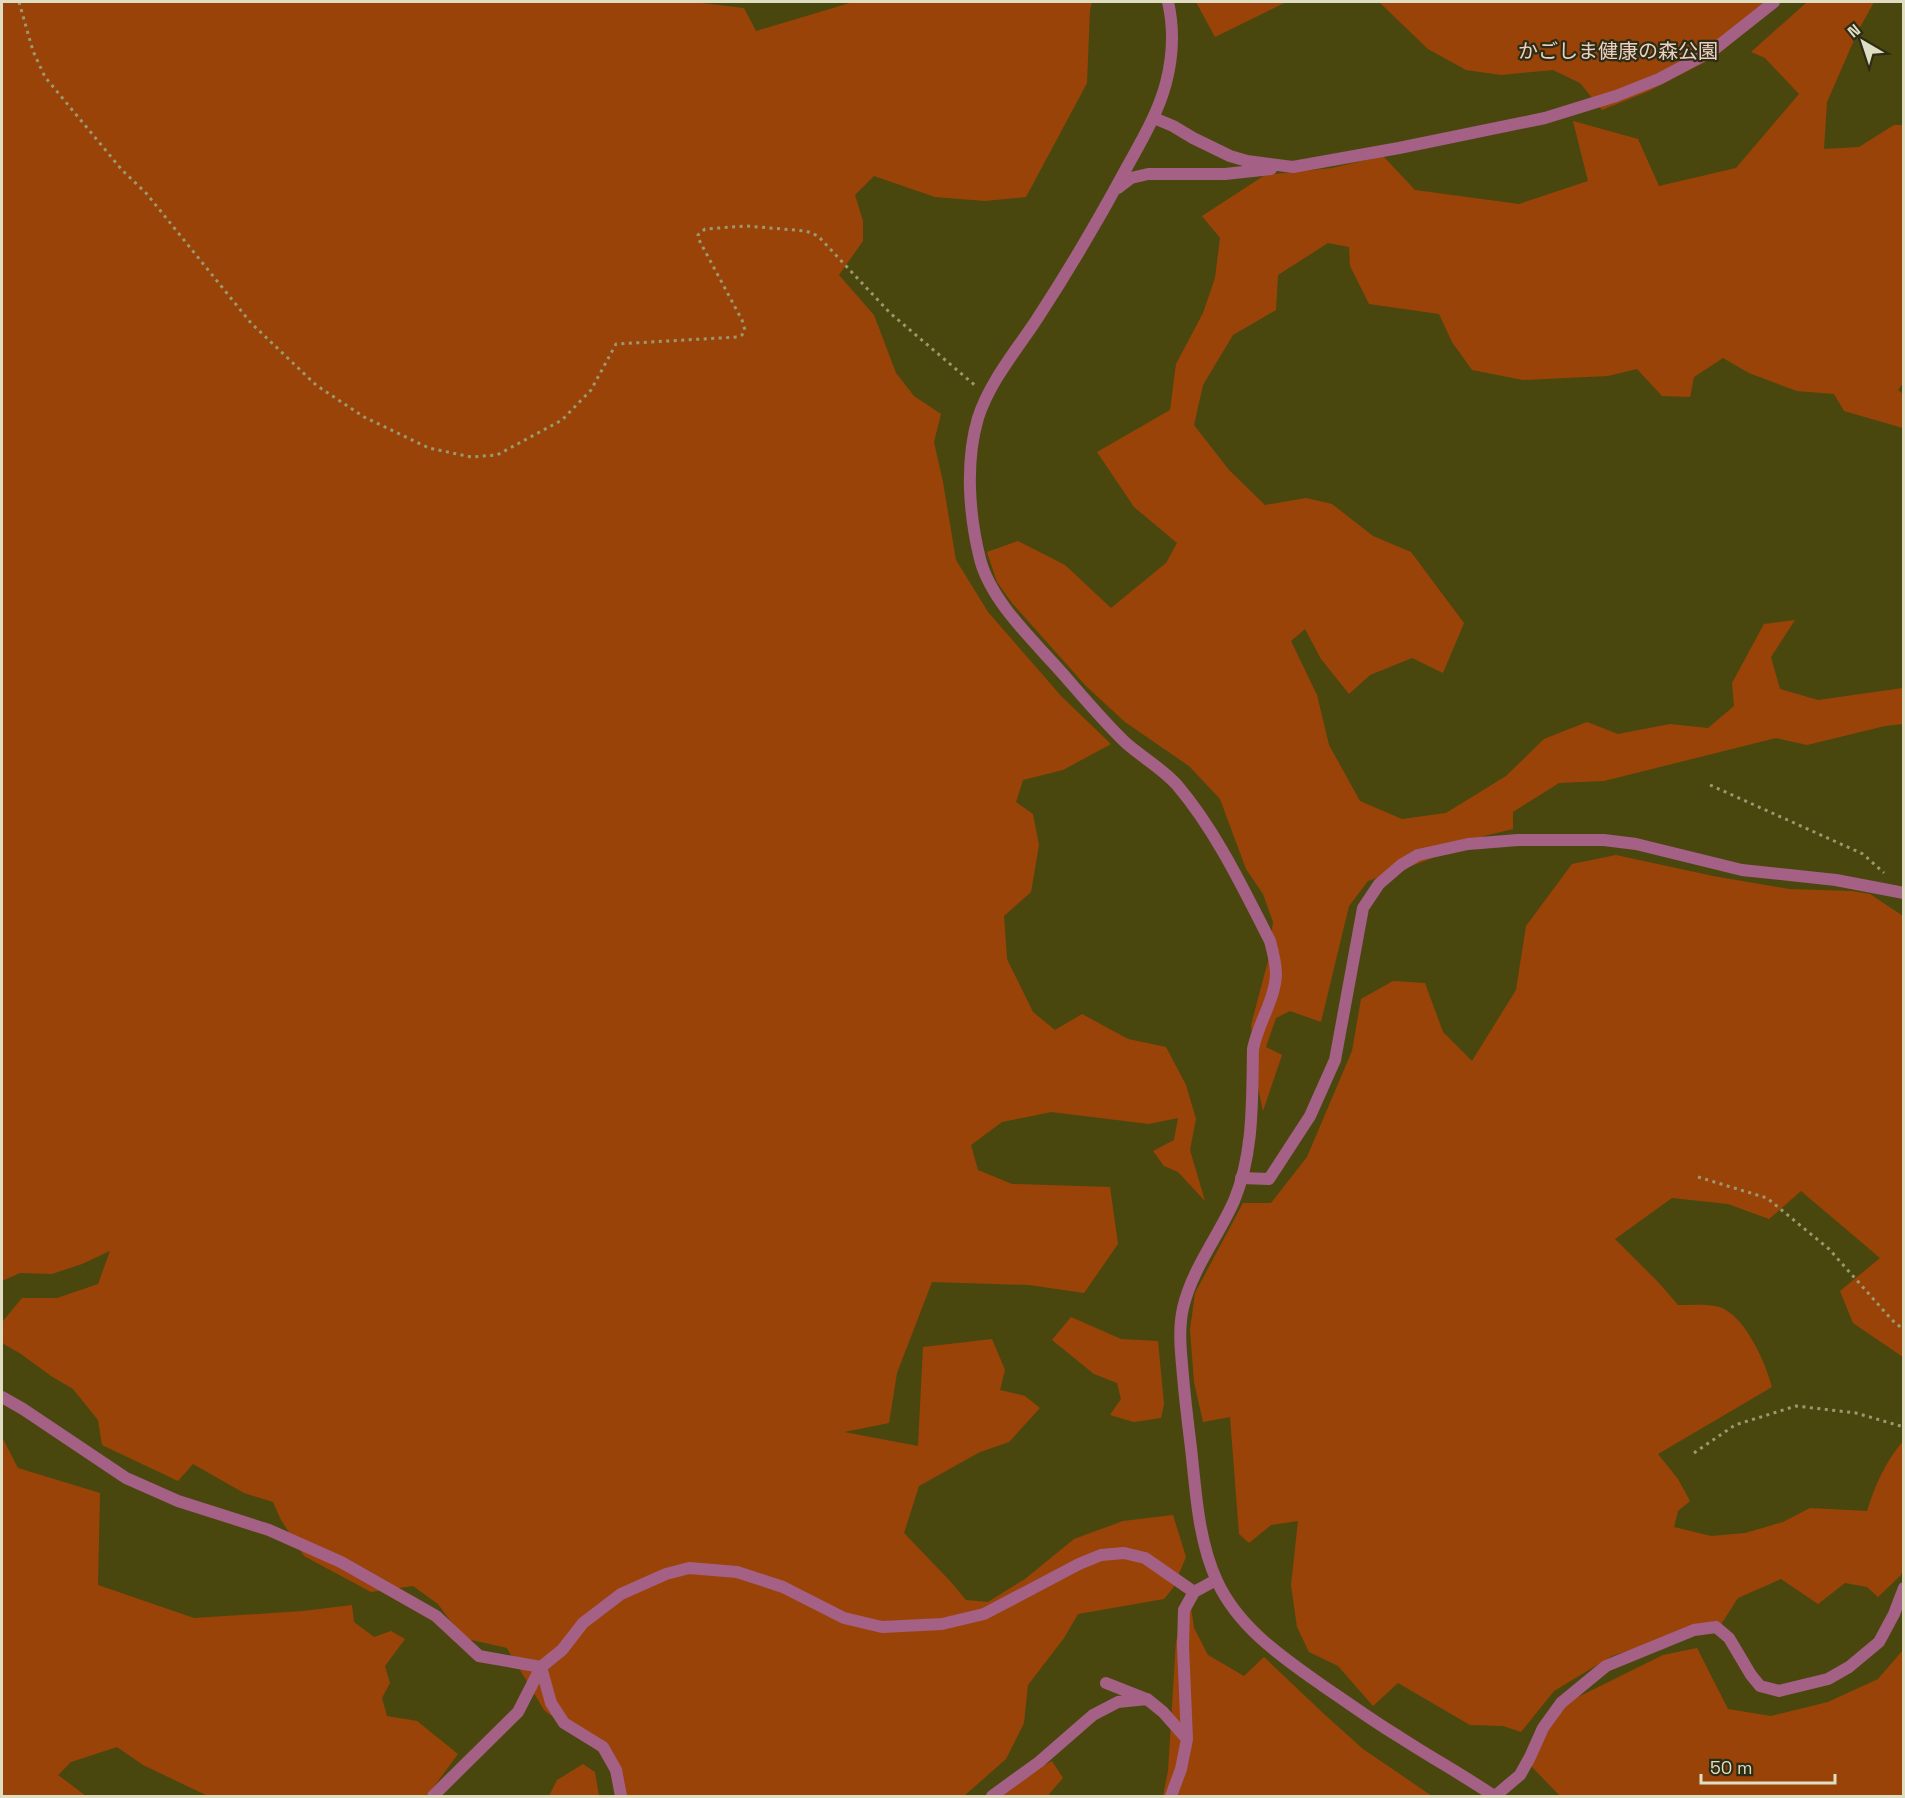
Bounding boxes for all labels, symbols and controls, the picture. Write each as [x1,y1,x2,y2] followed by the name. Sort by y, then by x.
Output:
[1833,12,1893,72] north arrow
[1843,19,1865,42] text: N
[1518,38,1718,64] park label: かごしま健康の森公園
[1701,1747,1834,1785] scale bar
[1710,1756,1752,1779] text: 50 m

